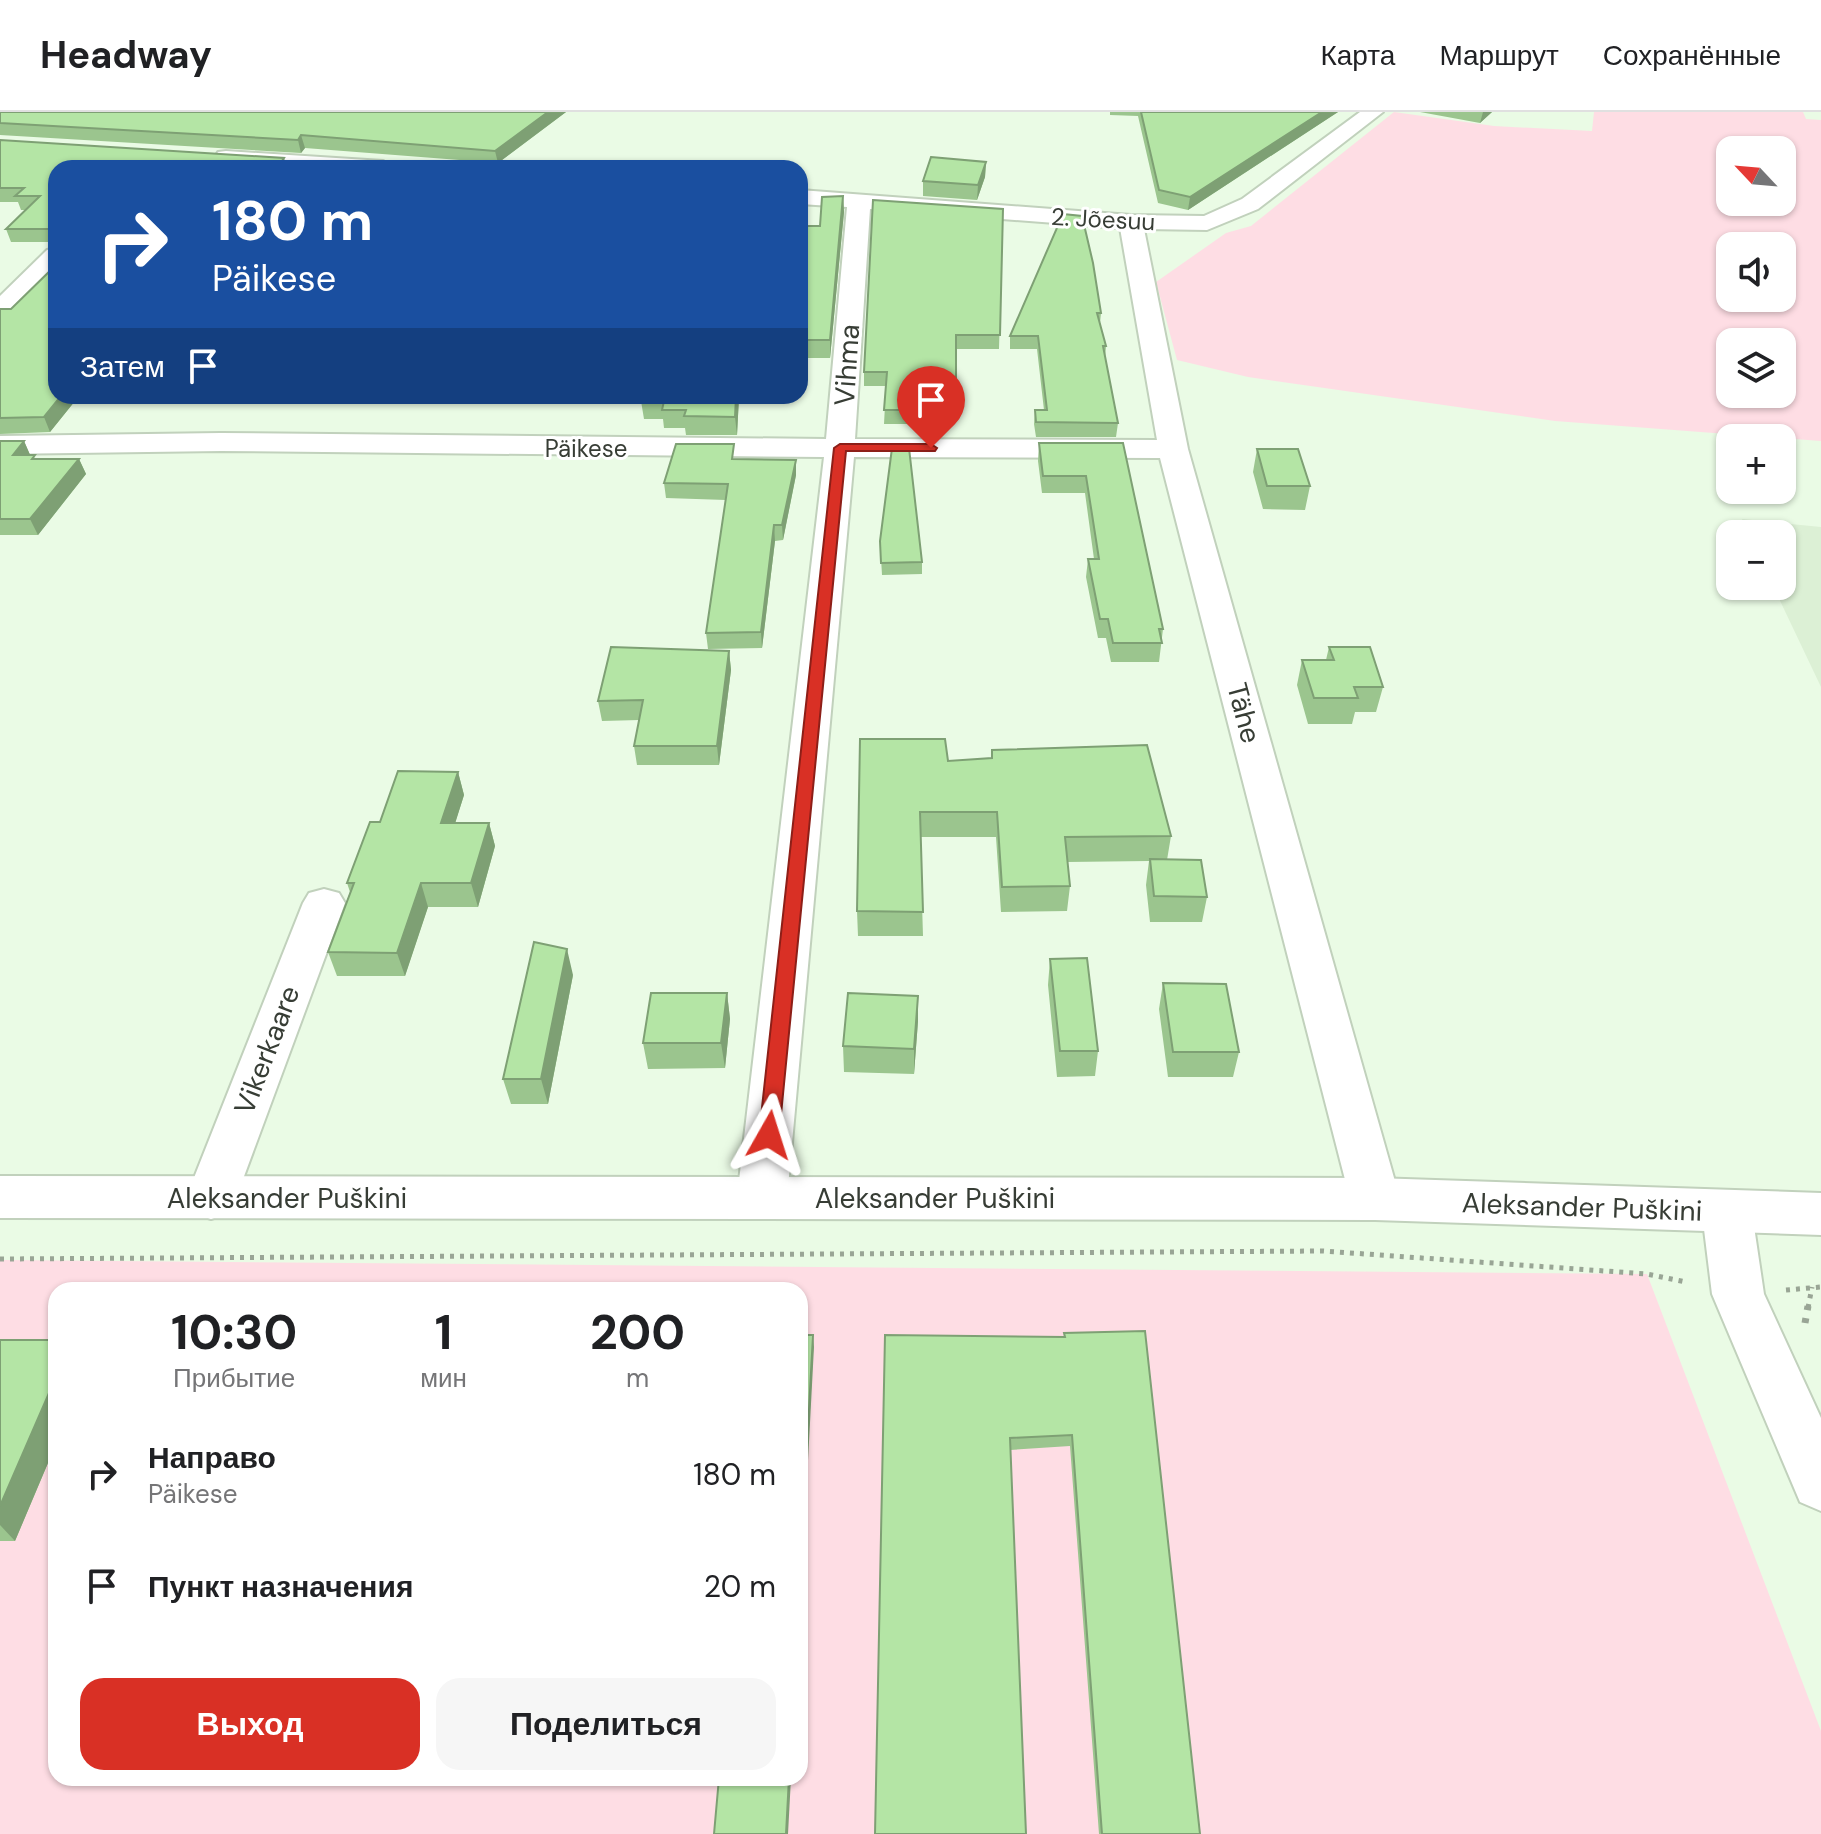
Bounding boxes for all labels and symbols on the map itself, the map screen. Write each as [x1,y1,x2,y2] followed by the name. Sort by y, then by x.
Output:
[1716,136,1796,216] north arrow
[1050,201,1156,237] street label: 2. Jõesuu
[826,323,868,407] street label: Vihma
[897,366,965,448] pin
[545,433,627,464] street label: Päikese
[1218,679,1270,747] street label: Tähe
[226,980,308,1120] street label: Vikerkaare
[727,1093,811,1177] position arrow
[167,1180,407,1217] street label: Aleksander Puškini
[815,1180,1055,1217] street label: Aleksander Puškini
[1461,1184,1703,1230] street label: Aleksander Puškini

